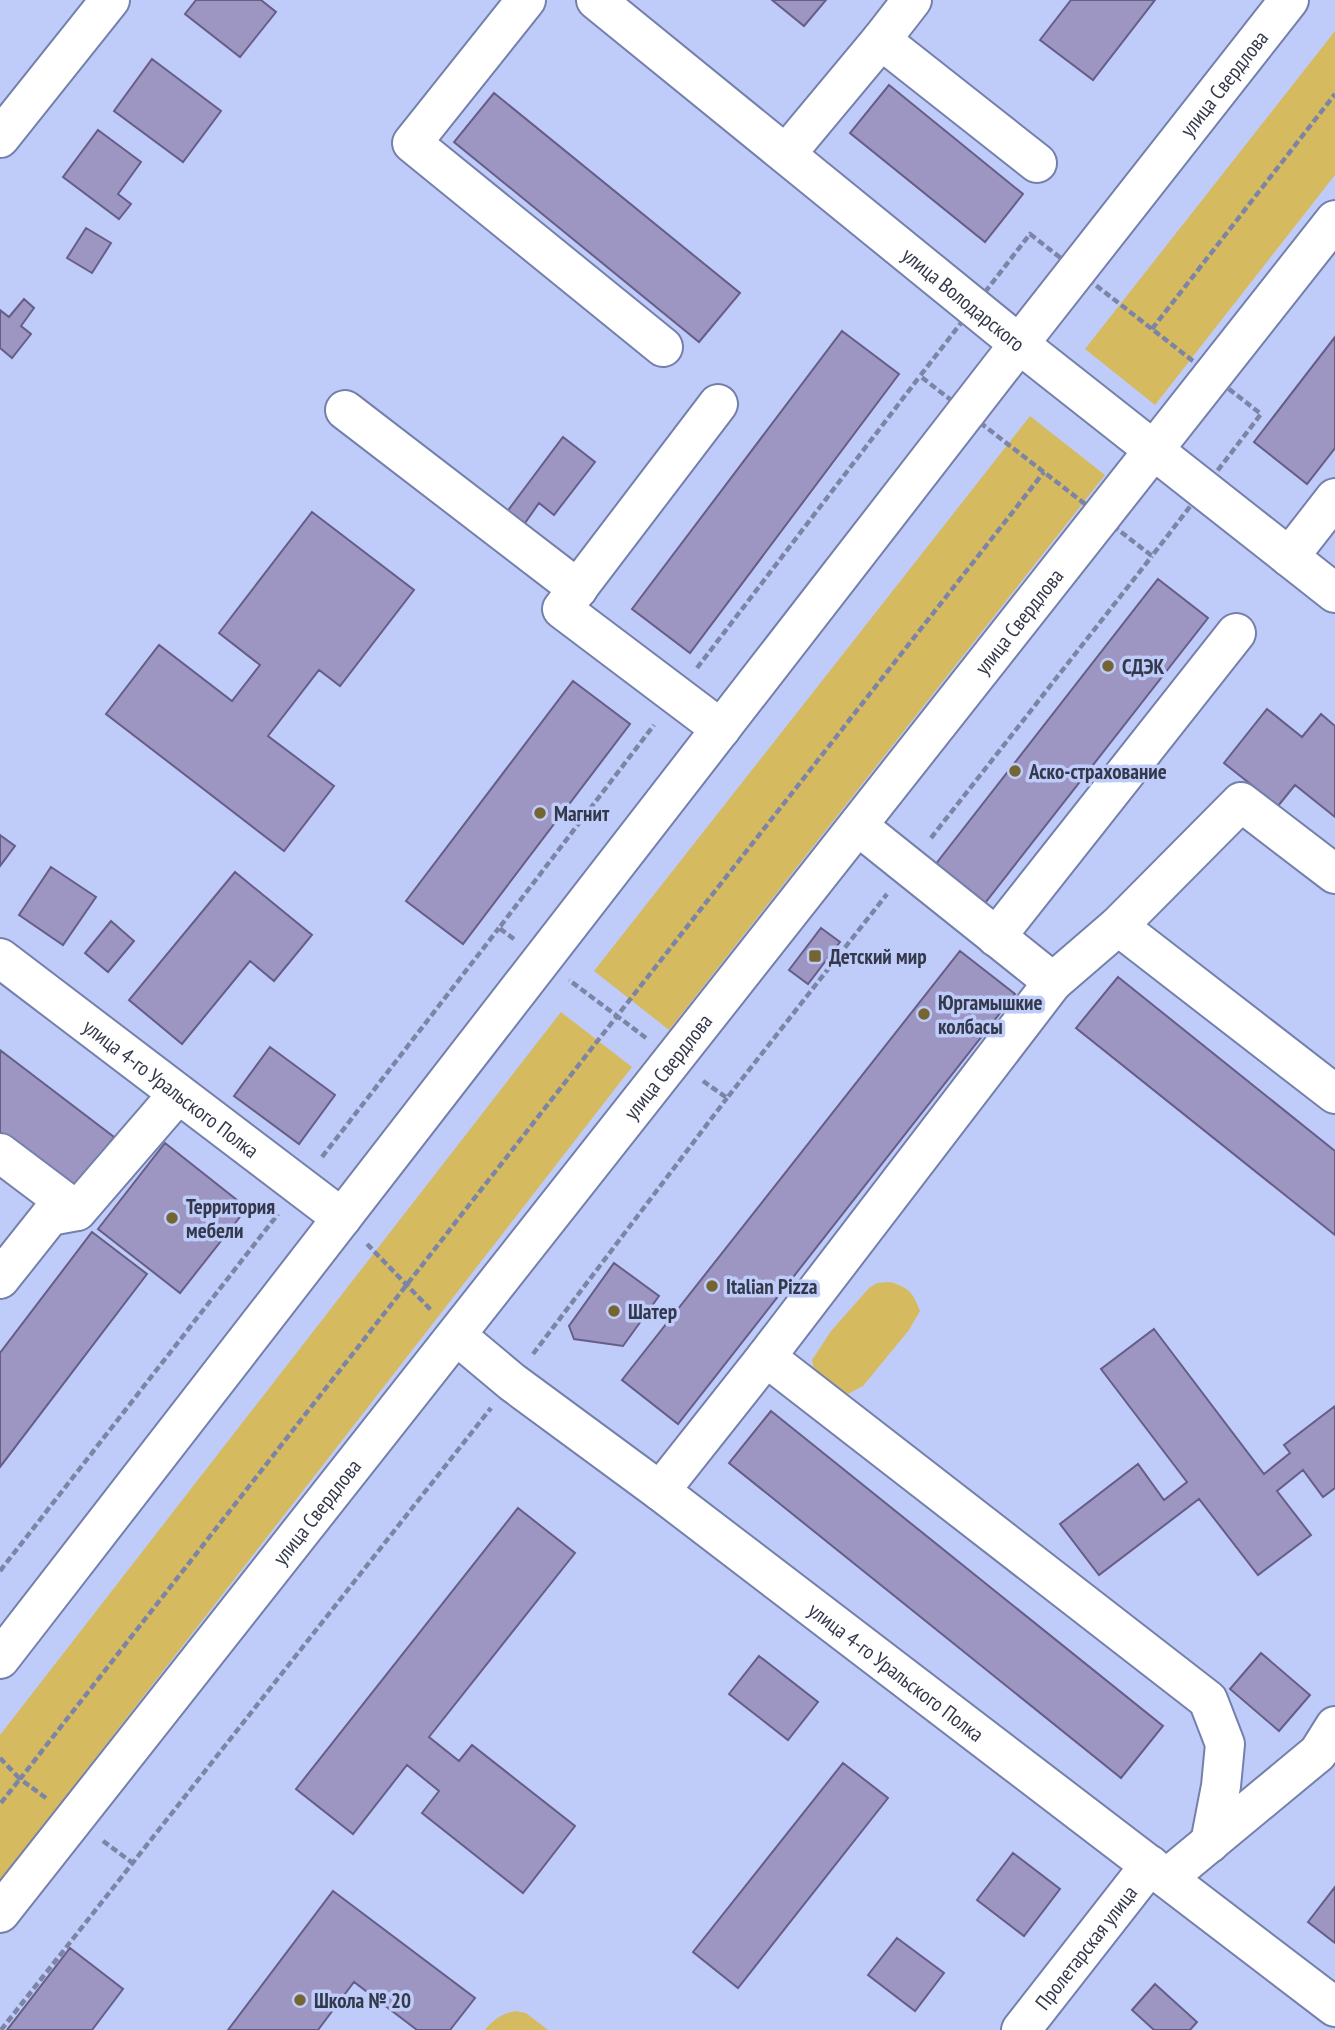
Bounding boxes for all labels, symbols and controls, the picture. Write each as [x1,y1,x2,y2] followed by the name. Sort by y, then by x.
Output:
[1174,25,1274,142] street label: улица Свердлова
[897,241,1031,357] street label: улица Володарского
[968,563,1069,680] street label: улица Свердлова
[1122,653,1165,680] place label: СДЭК
[1100,658,1116,674] marker: СДЭК
[1028,758,1167,785] place label: Аско-страхование
[1007,763,1023,779] marker: Аско-страхование
[554,800,610,827] place label: Магнит
[532,805,548,821] marker: Магнит
[829,943,927,970] place label: Детский мир
[807,948,823,964] marker: Детский мир
[938,989,1042,1040] place label: Юргамышкие колбасы
[916,1006,932,1022] marker: Юргамышкие колбасы
[617,1008,718,1125] street label: улица Свердлова
[78,1013,264,1164] street label: улица 4-го Уральского Полка
[186,1193,275,1244] place label: Территория мебели
[164,1210,180,1226] marker: Территория мебели
[726,1273,818,1300] place label: Italian Pizza
[704,1278,720,1294] marker: Italian Pizza
[628,1298,677,1325] place label: Шатер
[606,1303,622,1319] marker: Шатер
[266,1453,367,1570] street label: улица Свердлова
[803,1596,990,1747] street label: улица 4-го Уральского Полка
[1029,1880,1143,2015] street label: Пролетарская улица
[314,1987,411,2014] place label: Школа № 20
[292,1992,308,2008] marker: Школа № 20

